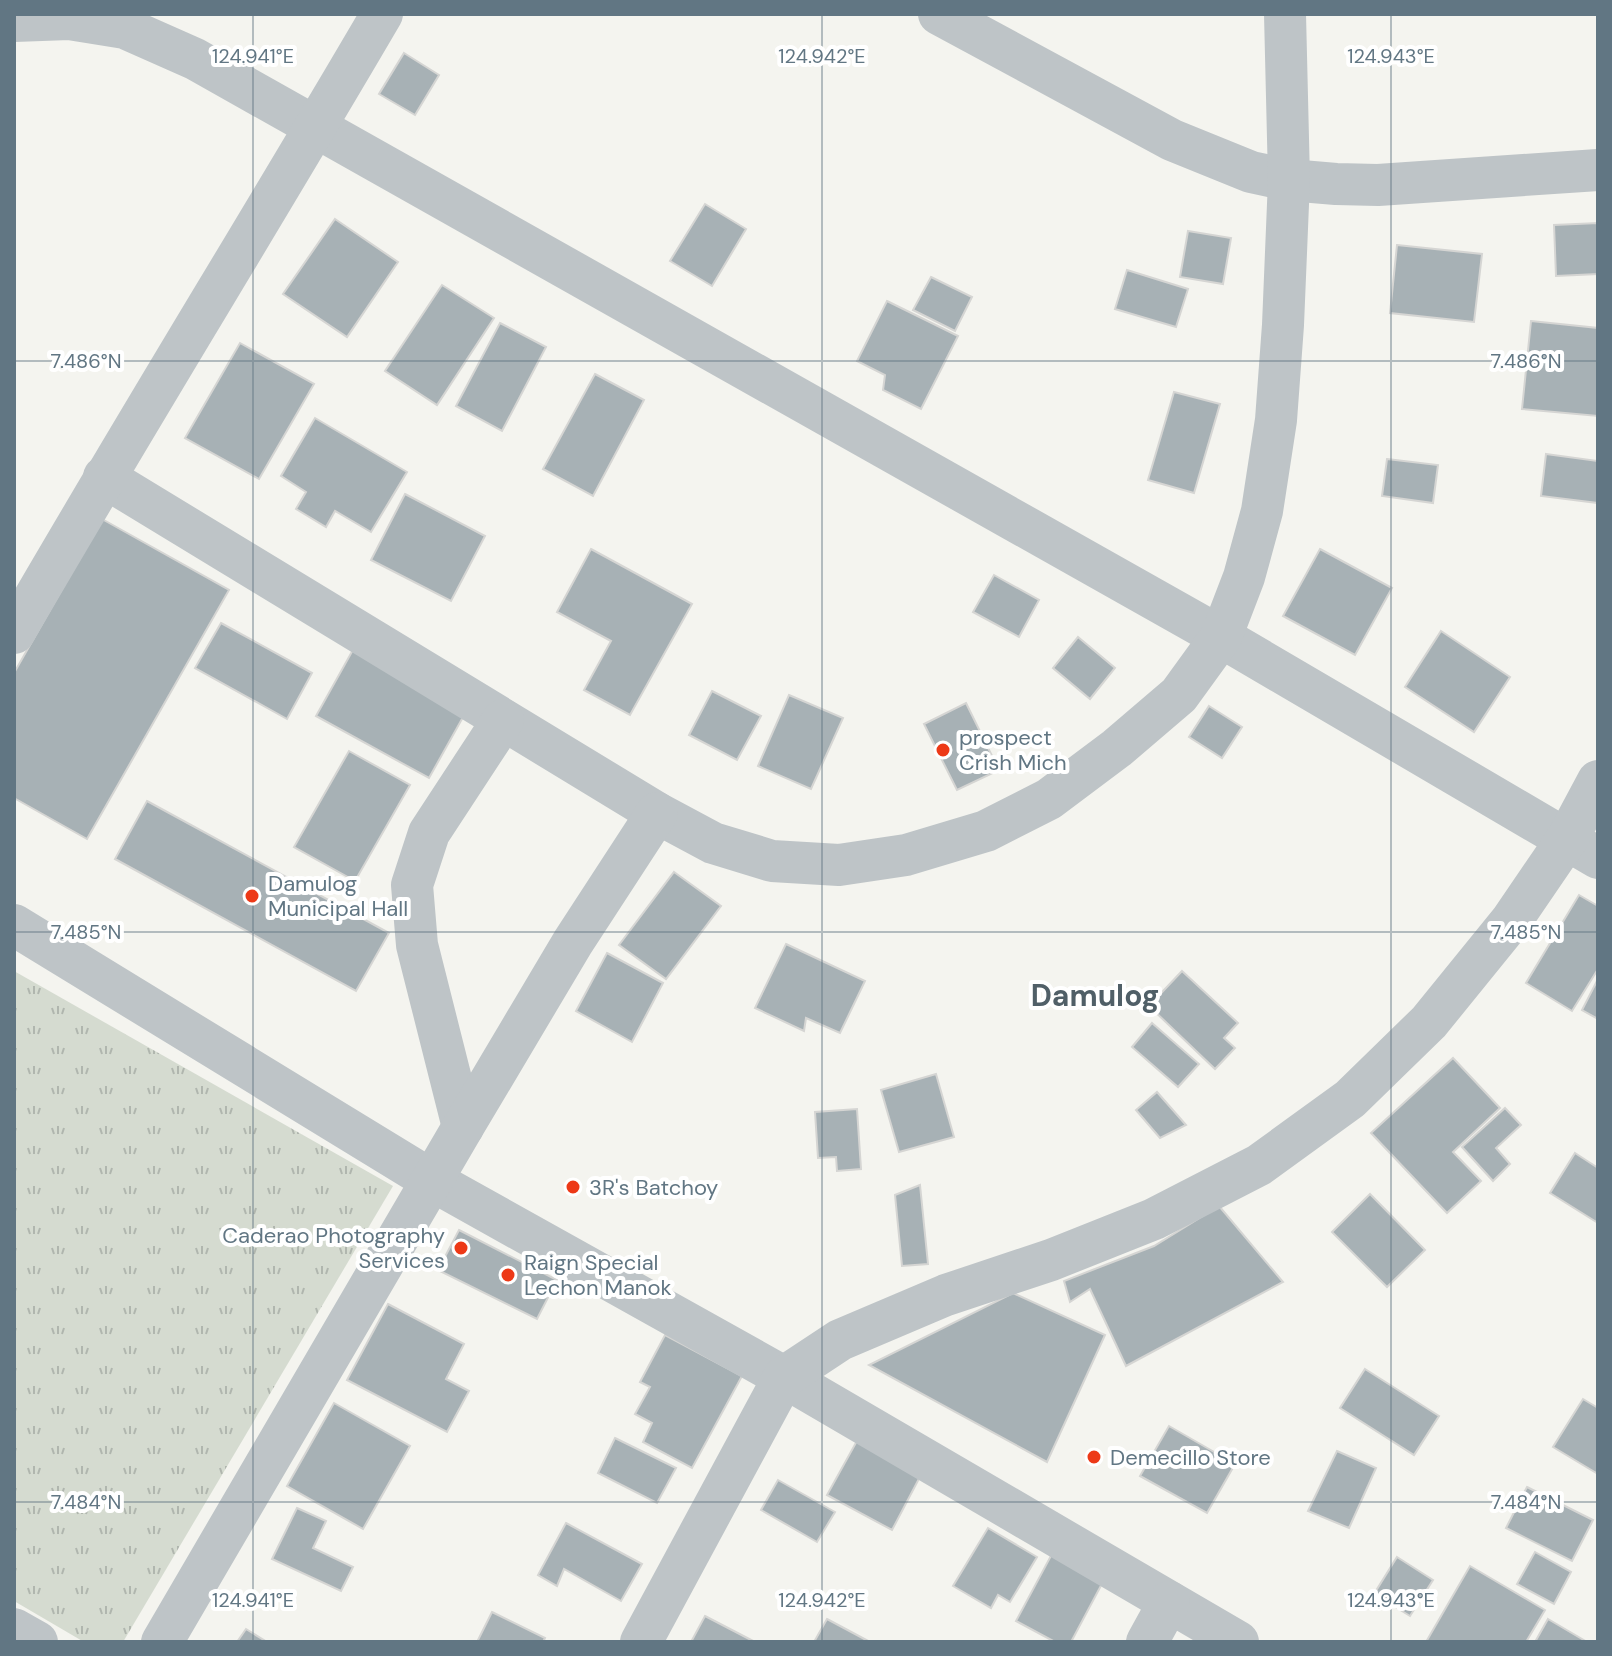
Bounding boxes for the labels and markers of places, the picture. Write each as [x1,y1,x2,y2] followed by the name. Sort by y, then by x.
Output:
[959,723,1067,777] place label: prospect Crish Mich
[934,741,952,759] marker: prospect Crish Mich
[268,869,408,923] place label: Damulog Municipal Hall
[243,887,261,905] marker: Damulog Municipal Hall
[589,1173,718,1202] place label: 3R's Batchoy
[564,1178,582,1196] marker: 3R's Batchoy
[222,1221,445,1275] place label: Caderao Photography Services
[452,1239,470,1257] marker: Caderao Photography Services
[524,1248,672,1302] place label: Raign Special Lechon Manok
[499,1266,517,1284] marker: Raign Special Lechon Manok
[1110,1443,1271,1472] place label: Demecillo Store
[1085,1448,1103,1466] marker: Demecillo Store

